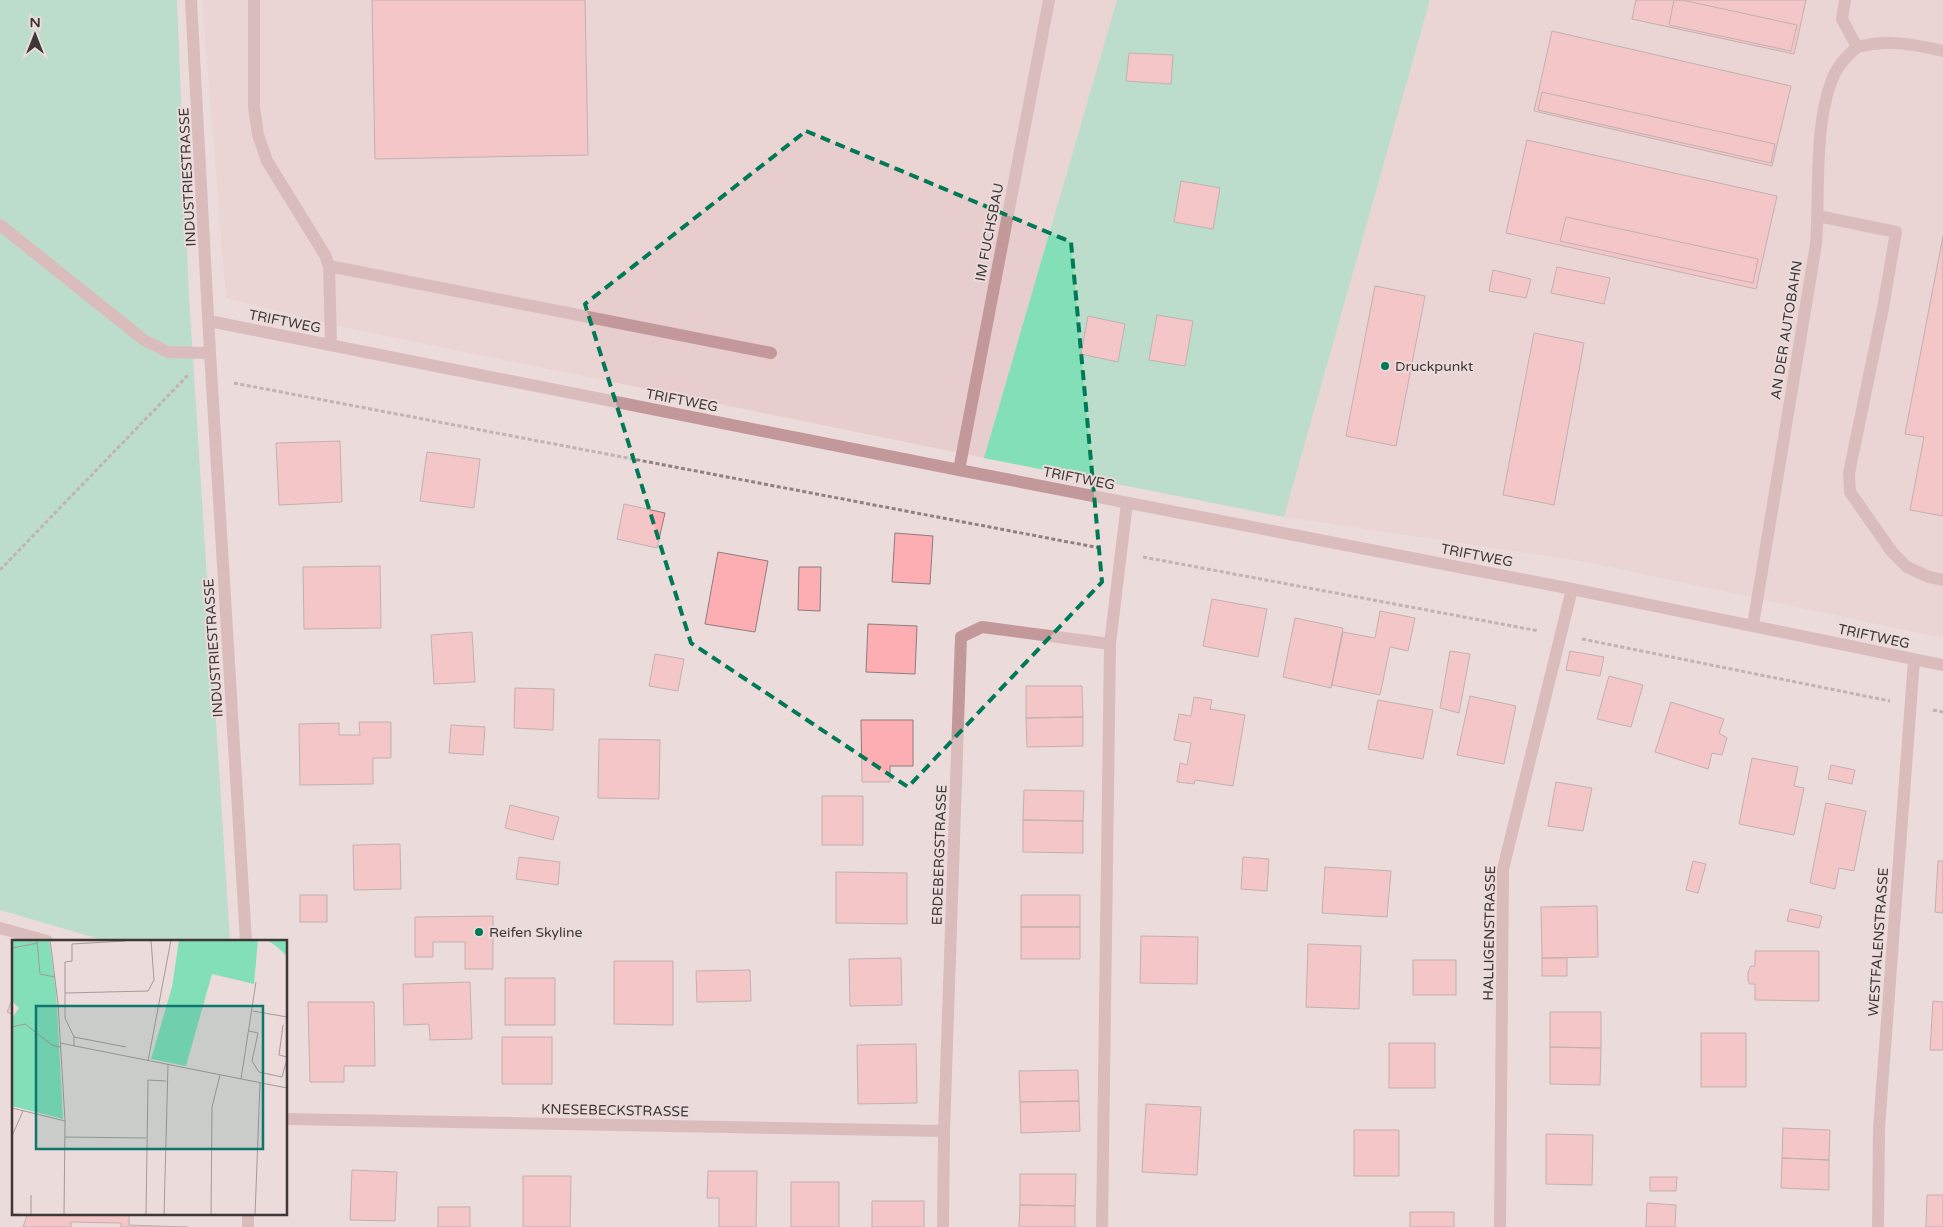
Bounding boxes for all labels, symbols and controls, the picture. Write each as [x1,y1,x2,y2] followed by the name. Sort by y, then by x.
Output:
[10,10,60,60] north arrow
[29,14,41,31] text: N
[175,107,200,247] street label: INDUSTRIESTRASSE
[972,182,1007,283] street label: IM FUCHSBAU
[1767,259,1806,401] street label: AN DER AUTOBAHN
[247,306,322,337] street label: TRIFTWEG
[1395,358,1474,375] place label: Druckpunkt
[1379,360,1391,372] marker: Druckpunkt
[644,385,719,416] street label: TRIFTWEG
[1041,463,1116,494] street label: TRIFTWEG
[1439,540,1514,571] street label: TRIFTWEG
[200,578,227,718] street label: INDUSTRIESTRASSE
[1836,621,1911,652] street label: TRIFTWEG
[929,784,950,926] street label: ERDEBERGSTRASSE
[1480,865,1499,1001] street label: HALLIGENSTRASSE
[1865,867,1892,1017] street label: WESTFALENSTRASSE
[489,924,583,941] place label: Reifen Skyline
[473,926,485,938] marker: Reifen Skyline
[12,940,288,1214] inset map
[541,1101,689,1120] street label: KNESEBECKSTRASSE

